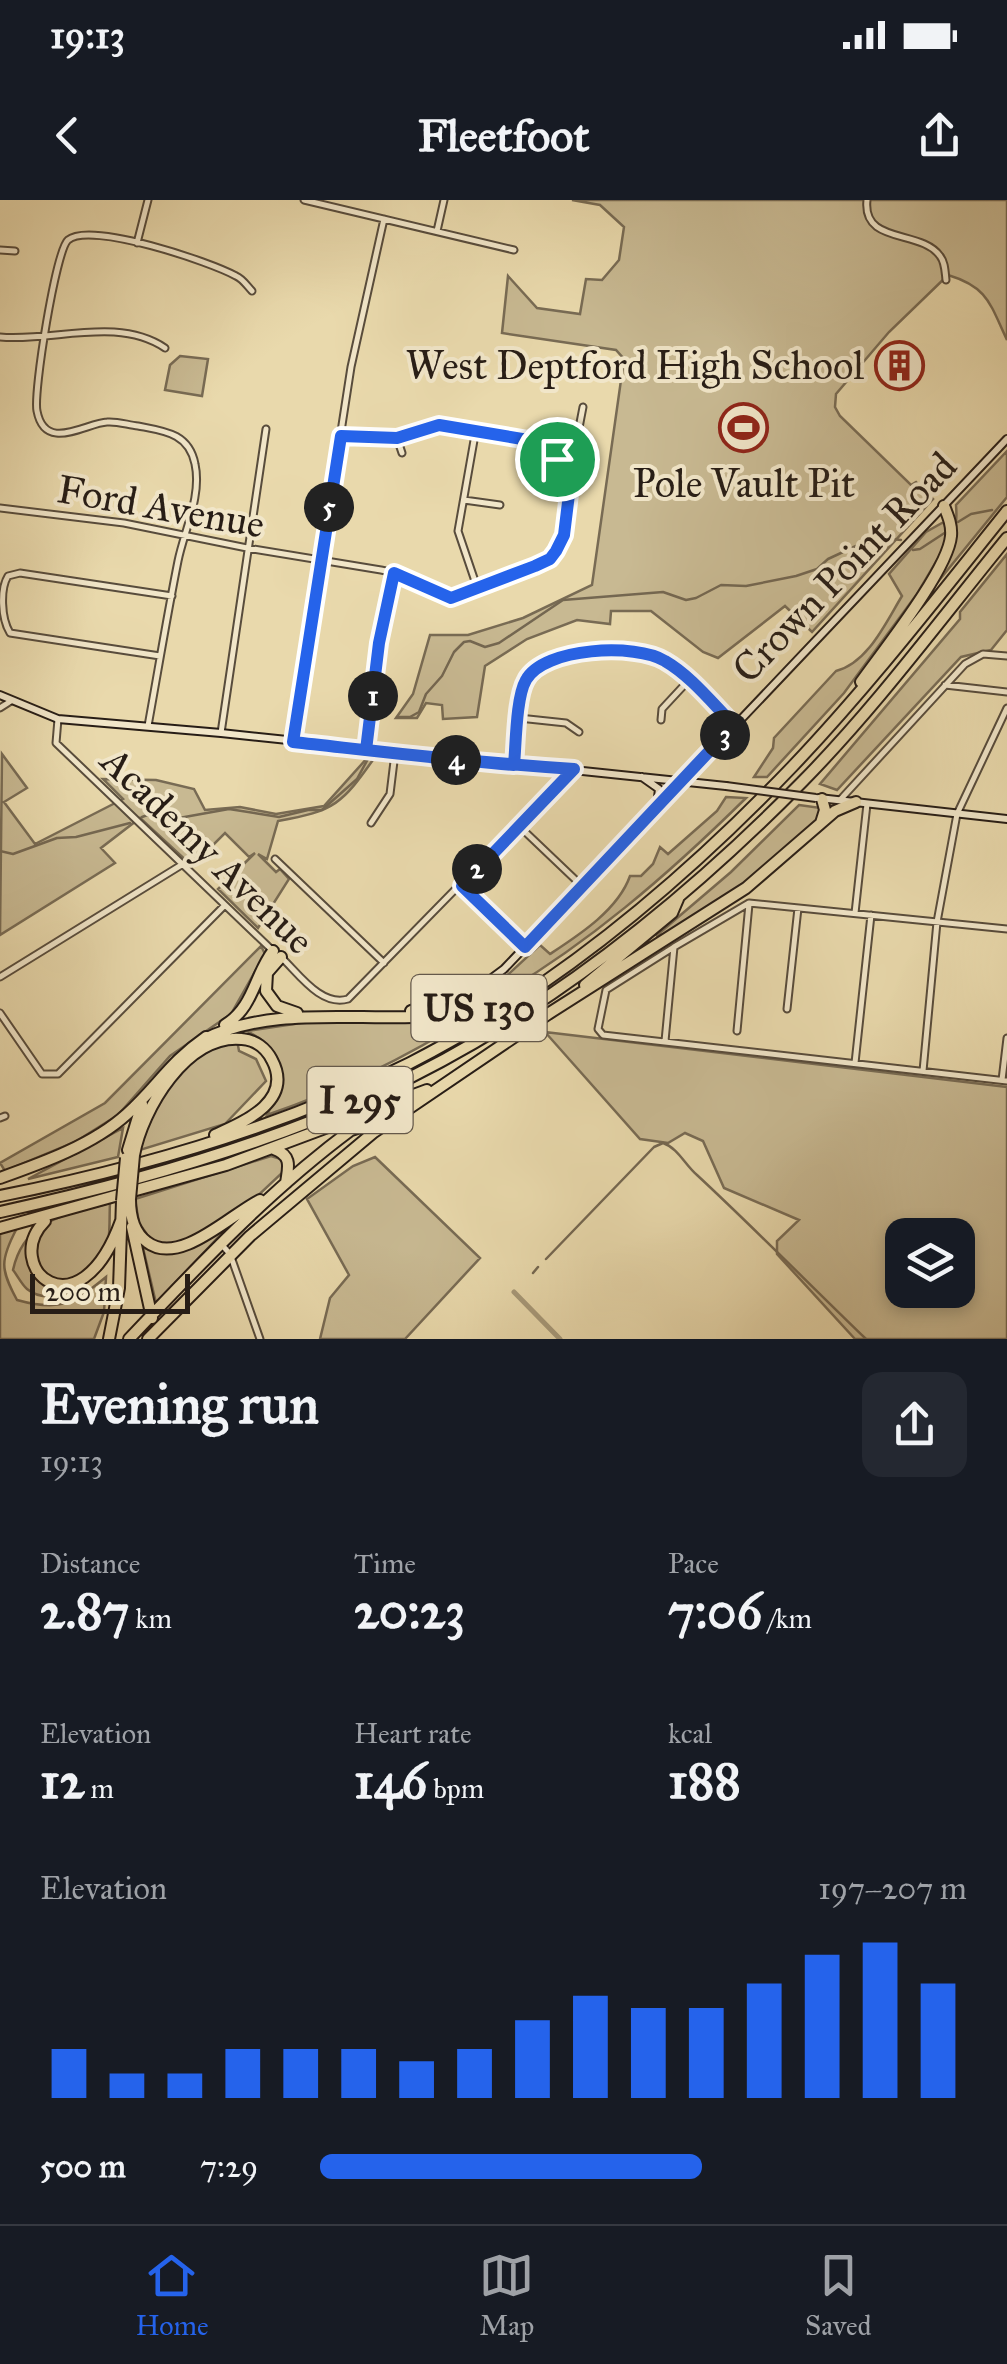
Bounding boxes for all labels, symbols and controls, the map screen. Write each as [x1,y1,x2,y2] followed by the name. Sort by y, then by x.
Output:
[50,12,125,58] text: 19:13
[40,108,95,163] icon: back
[418,108,589,163] text: Fleetfoot
[912,108,967,163] icon: share
[873,339,925,391] building icon: West Deptford High School
[406,341,864,390] place label: West Deptford High School
[718,402,770,454] sports icon: Pole Vault Pit
[515,417,600,502] pin
[530,432,585,487] icon: arrive
[722,442,967,693] street label: Crown Point Road
[633,459,855,508] place label: Pole Vault Pit
[54,464,268,549] street label: Ford Avenue
[304,482,354,532] pin: 5
[322,489,336,524] text: 5
[348,671,398,721] pin: 1
[367,678,379,713] text: 1
[700,710,750,760] pin: 3
[719,717,731,752] text: 3
[89,735,324,964] street label: Academy Avenue
[431,735,481,785] pin: 4
[448,742,464,777] text: 4
[452,844,502,894] pin: 2
[470,851,484,886] text: 2
[412,975,546,1041] road number: US 130
[308,1067,412,1133] road number: I 295
[885,1218,975,1308] map controls
[885,1218,975,1308] button: layers
[30,1269,190,1314] scale bar
[45,1274,121,1309] text: 200 m
[40,1371,319,1438] text: Evening run
[862,1372,967,1477] button: share
[40,1442,103,1481] text: 19:13
[40,1546,140,1581] text: Distance
[354,1546,416,1581] text: Time
[668,1546,719,1581] text: Pace
[40,1581,129,1642] text: 2.87
[354,1581,465,1642] text: 20:23
[668,1581,762,1642] text: 7:06
[129,1601,172,1636] text: km
[762,1601,812,1636] text: /km
[40,1716,151,1751] text: Elevation
[354,1716,472,1751] text: Heart rate
[668,1716,712,1751] text: kcal
[40,1751,84,1812] text: 12
[354,1751,427,1812] text: 146
[668,1751,741,1812] text: 188
[84,1771,114,1806] text: m
[427,1771,484,1806] text: bpm
[40,1869,167,1908] text: Elevation
[818,1869,967,1908] text: 197–207 m
[40,2147,126,2186] text: 500 m
[200,2147,258,2186] text: 7:29
[135,2248,209,2343] tab: Home
[479,2248,534,2343] tab: Map
[805,2248,872,2343] tab: Saved

